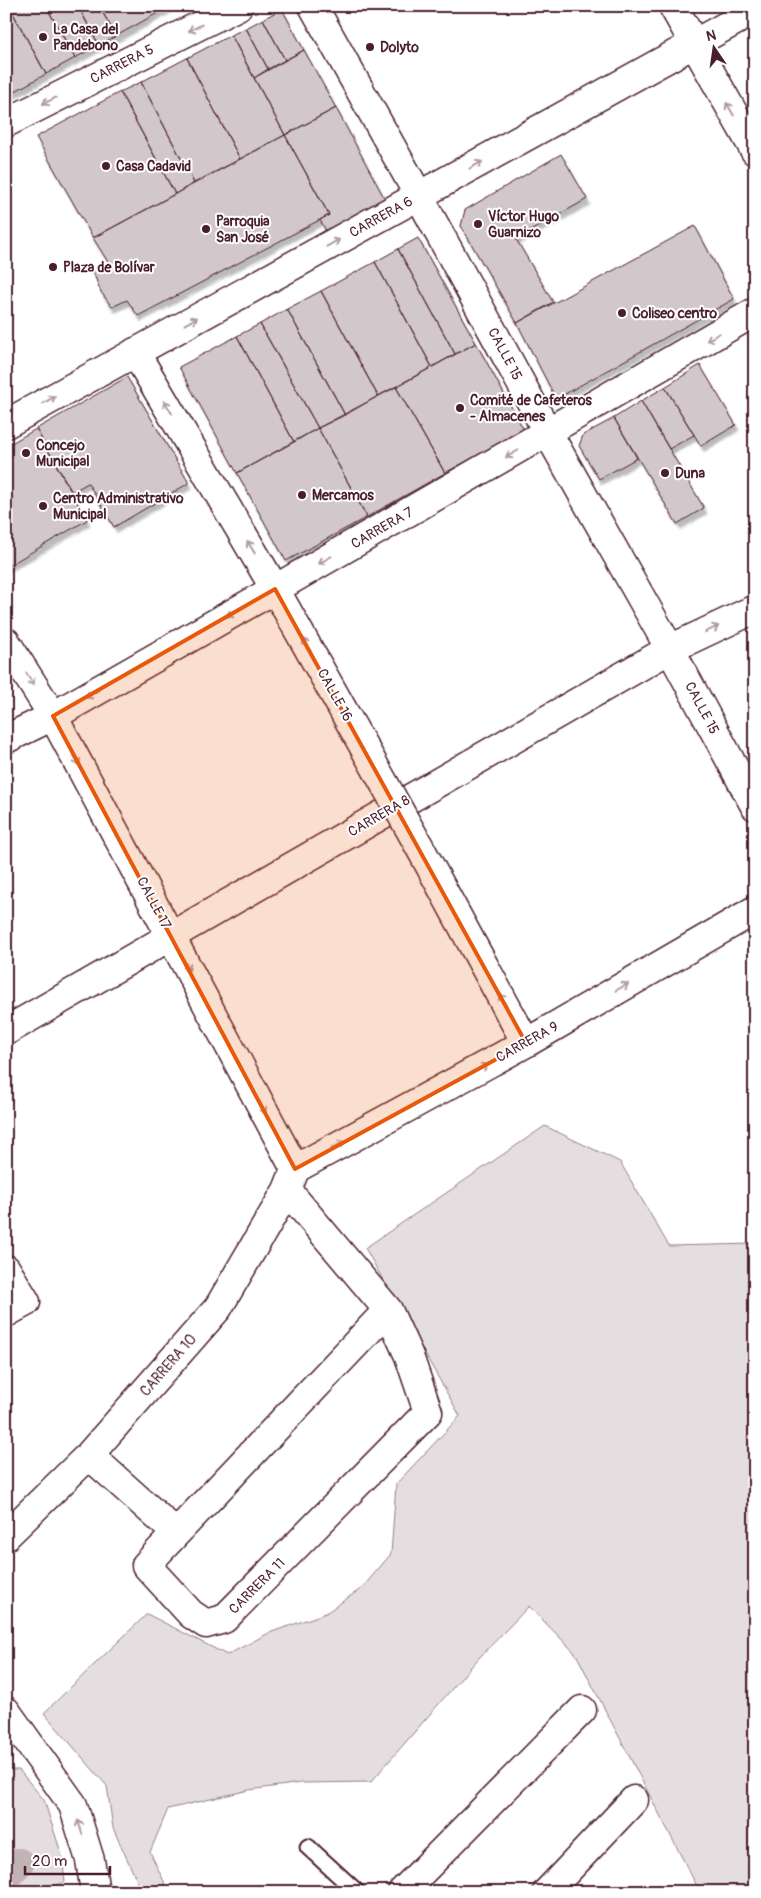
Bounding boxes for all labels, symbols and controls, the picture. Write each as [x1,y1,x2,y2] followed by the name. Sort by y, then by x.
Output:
[53,21,119,54] place label: La Casa del Pandebono
[688,22,738,72] north arrow
[188,24,203,33] one-way arrow
[705,26,718,45] text: N
[37,31,49,43] marker: La Casa del Pandebono
[380,39,419,56] place label: Dolyto
[87,41,157,87] street label: CARRERA 5
[364,41,376,53] marker: Dolyto
[42,96,57,106] one-way arrow
[725,102,735,116] one-way arrow
[116,158,191,175] place label: Casa Cadavid
[468,159,482,169] one-way arrow
[100,160,112,172] marker: Casa Cadavid
[346,193,416,241] street label: CARRERA 6
[488,208,560,241] place label: Víctor Hugo Guarnizo
[216,213,270,246] place label: Parroquia San José
[472,218,484,230] marker: Víctor Hugo Guarnizo
[200,223,212,235] marker: Parroquia San José
[326,238,341,248] one-way arrow
[63,259,156,276] place label: Plaza de Bolívar
[47,261,59,273] marker: Plaza de Bolívar
[632,305,718,322] place label: Coliseo centro
[616,307,628,319] marker: Coliseo centro
[183,316,198,326] one-way arrow
[484,325,526,383] street label: CALLE 15
[706,332,720,342] one-way arrow
[470,392,592,425] place label: Comité de Cafeteros - Almacenes
[41,395,55,405] one-way arrow
[162,401,172,415] one-way arrow
[454,402,466,414] marker: Comité de Cafeteros - Almacenes
[36,437,90,470] place label: Concejo Municipal
[20,447,32,459] marker: Concejo Municipal
[505,449,519,459] one-way arrow
[675,465,705,482] place label: Duna
[659,467,671,479] marker: Duna
[312,487,375,504] place label: Mercamos
[296,489,308,501] marker: Mercamos
[53,490,184,523] place label: Centro Administrativo Municipal
[37,500,49,512] marker: Centro Administrativo Municipal
[348,503,417,553] street label: CARRERA 7
[245,541,255,555] one-way arrow
[319,556,333,566] one-way arrow
[226,609,241,618] one-way arrow
[705,623,720,633] one-way arrow
[302,638,312,653] one-way arrow
[314,666,356,724] street label: CALLE 16
[25,671,35,685] one-way arrow
[681,679,723,737] street label: CALLE 15
[85,689,100,699] one-way arrow
[71,751,81,766] one-way arrow
[345,792,413,840] street label: CARRERA 8
[133,874,175,933] street label: CALLE 17
[181,956,191,971] one-way arrow
[614,982,628,992] one-way arrow
[498,993,508,1008] one-way arrow
[493,1018,561,1066] street label: CARRERA 9
[473,1063,488,1073] one-way arrow
[258,1099,267,1114] one-way arrow
[330,1140,345,1150] one-way arrow
[136,1331,200,1399] street label: CARRERA 10
[225,1554,289,1618] street label: CARRERA 11
[75,1820,85,1836] one-way arrow
[25,1843,110,1875] scale bar
[32,1852,67,1871] text: 20 m

